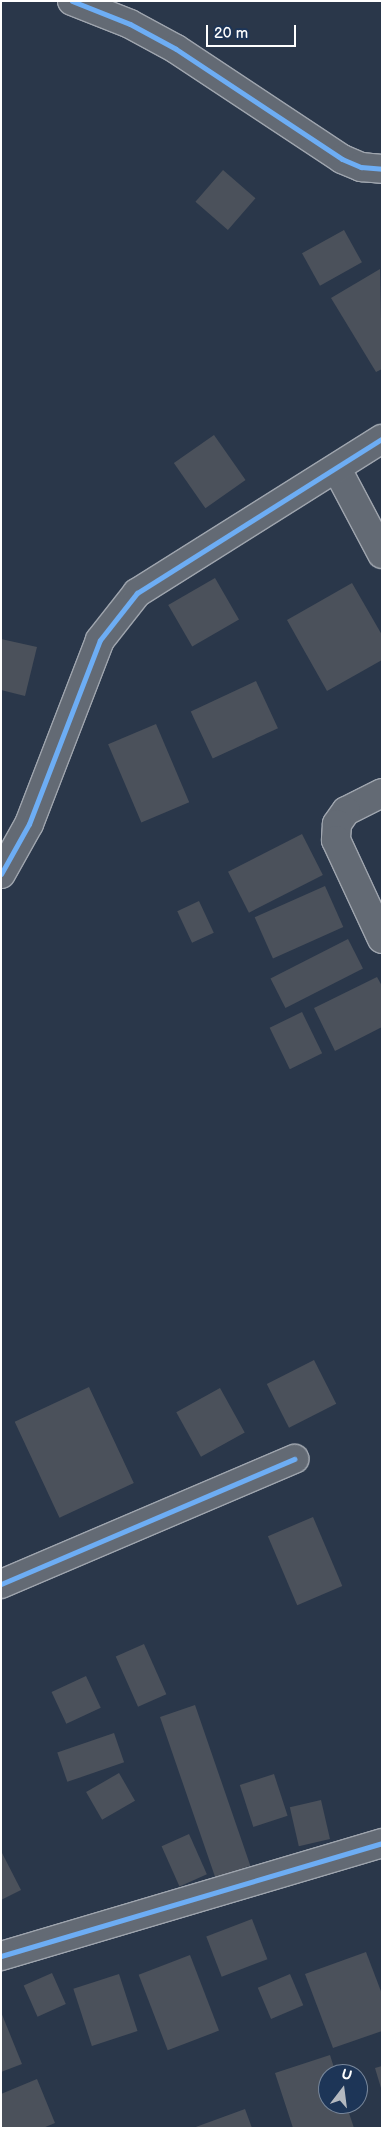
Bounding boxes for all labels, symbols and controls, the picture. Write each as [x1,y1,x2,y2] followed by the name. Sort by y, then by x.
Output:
[208,15,298,47] scale bar
[214,24,248,43] text: 20 m
[318,2064,368,2114] north arrow
[340,2065,354,2084] text: U

